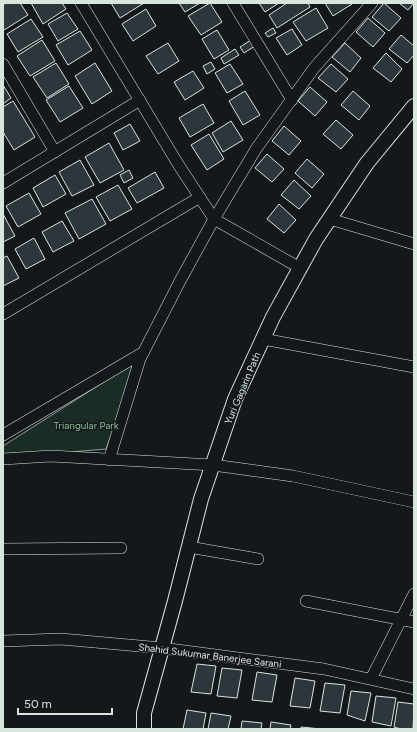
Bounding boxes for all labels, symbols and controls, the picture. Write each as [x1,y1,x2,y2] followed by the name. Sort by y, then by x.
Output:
[221,350,264,426] street label: Yuri Gagarin Path
[53,419,119,432] park label: Triangular Park
[138,640,282,671] street label: Shahid Sukumar Banerjee Sarani
[18,690,112,716] scale bar
[24,697,52,711] text: 50 m

